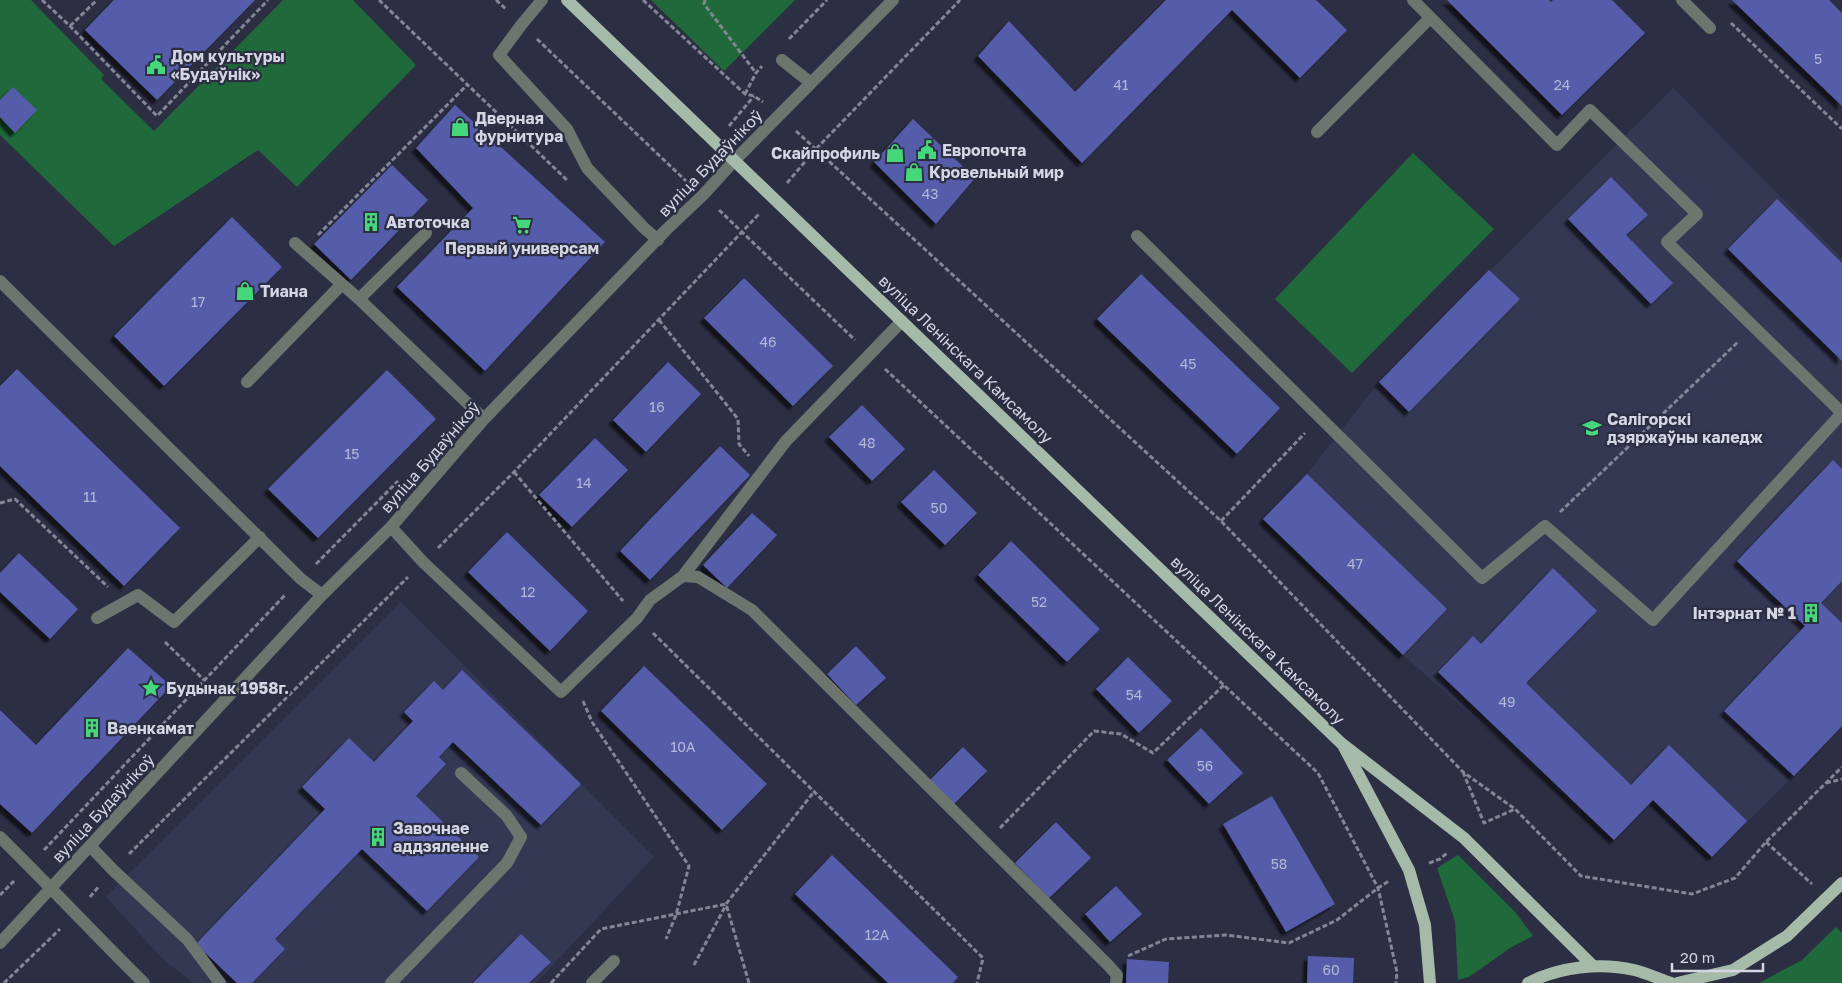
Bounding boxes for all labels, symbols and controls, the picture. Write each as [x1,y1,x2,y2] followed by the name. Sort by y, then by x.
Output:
[171,46,285,84] place label: Дом культуры «Будаўнік»
[1814,50,1822,67] house number: 5
[145,54,167,76] public building icon: Дом культуры «Будаўнік»
[1113,76,1129,93] house number: 41
[1554,76,1570,93] house number: 24
[654,105,766,221] street label: вуліца Будаўнікоў
[475,108,563,146] place label: Дверная фурнитура
[449,116,471,138] shop icon: Дверная фурнитура
[916,139,938,161] public building icon: Европочта
[942,140,1026,160] place label: Европочта
[884,142,906,164] shop icon: Скайпрофиль
[771,143,880,163] place label: Скайпрофиль
[903,161,925,183] shop icon: Кровельный мир
[929,162,1064,182] place label: Кровельный мир
[922,185,938,202] house number: 43
[360,211,382,233] building icon: Автоточка
[386,212,469,232] place label: Автоточка
[511,214,533,236] supermarket icon: Первый универсам
[445,238,599,258] place label: Первый универсам
[875,270,1057,448] street label: вуліца Ленінскага Камсамолу
[234,280,256,302] shop icon: Тиана
[260,281,308,301] place label: Тиана
[191,293,205,310] house number: 17
[759,333,777,350] house number: 46
[1180,355,1196,372] house number: 45
[376,397,484,517] street label: вуліца Будаўнікоў
[649,398,665,415] house number: 16
[1607,409,1763,447] place label: Салігорскі дзяржаўны каледж
[1581,417,1603,439] school or university icon: Салігорскі дзяржаўны каледж
[858,434,876,451] house number: 48
[345,445,359,462] house number: 15
[576,474,592,491] house number: 14
[83,488,97,505] house number: 11
[931,499,947,516] house number: 50
[1167,551,1349,729] street label: вуліца Ленінскага Камсамолу
[1347,555,1363,572] house number: 47
[521,583,535,600] house number: 12
[1031,593,1047,610] house number: 52
[1800,602,1822,624] building icon: Інтэрнат № 1
[1692,603,1796,623] place label: Інтэрнат № 1
[140,677,162,699] place icon: Будынак 1958г.
[166,678,289,698] place label: Будынак 1958г.
[1126,686,1142,703] house number: 54
[1498,693,1516,710] house number: 49
[81,717,103,739] building icon: Ваенкамат
[107,718,194,738] place label: Ваенкамат
[671,738,696,755] house number: 10А
[47,749,159,867] street label: вуліца Будаўнікоў
[1197,757,1213,774] house number: 56
[393,818,489,856] place label: Завочнае аддзяленне
[367,826,389,848] building icon: Завочнае аддзяленне
[1271,855,1287,872] house number: 58
[865,926,890,943] house number: 12А
[1672,940,1763,972] scale bar
[1680,948,1715,966] text: 20 m
[1322,961,1340,978] house number: 60

